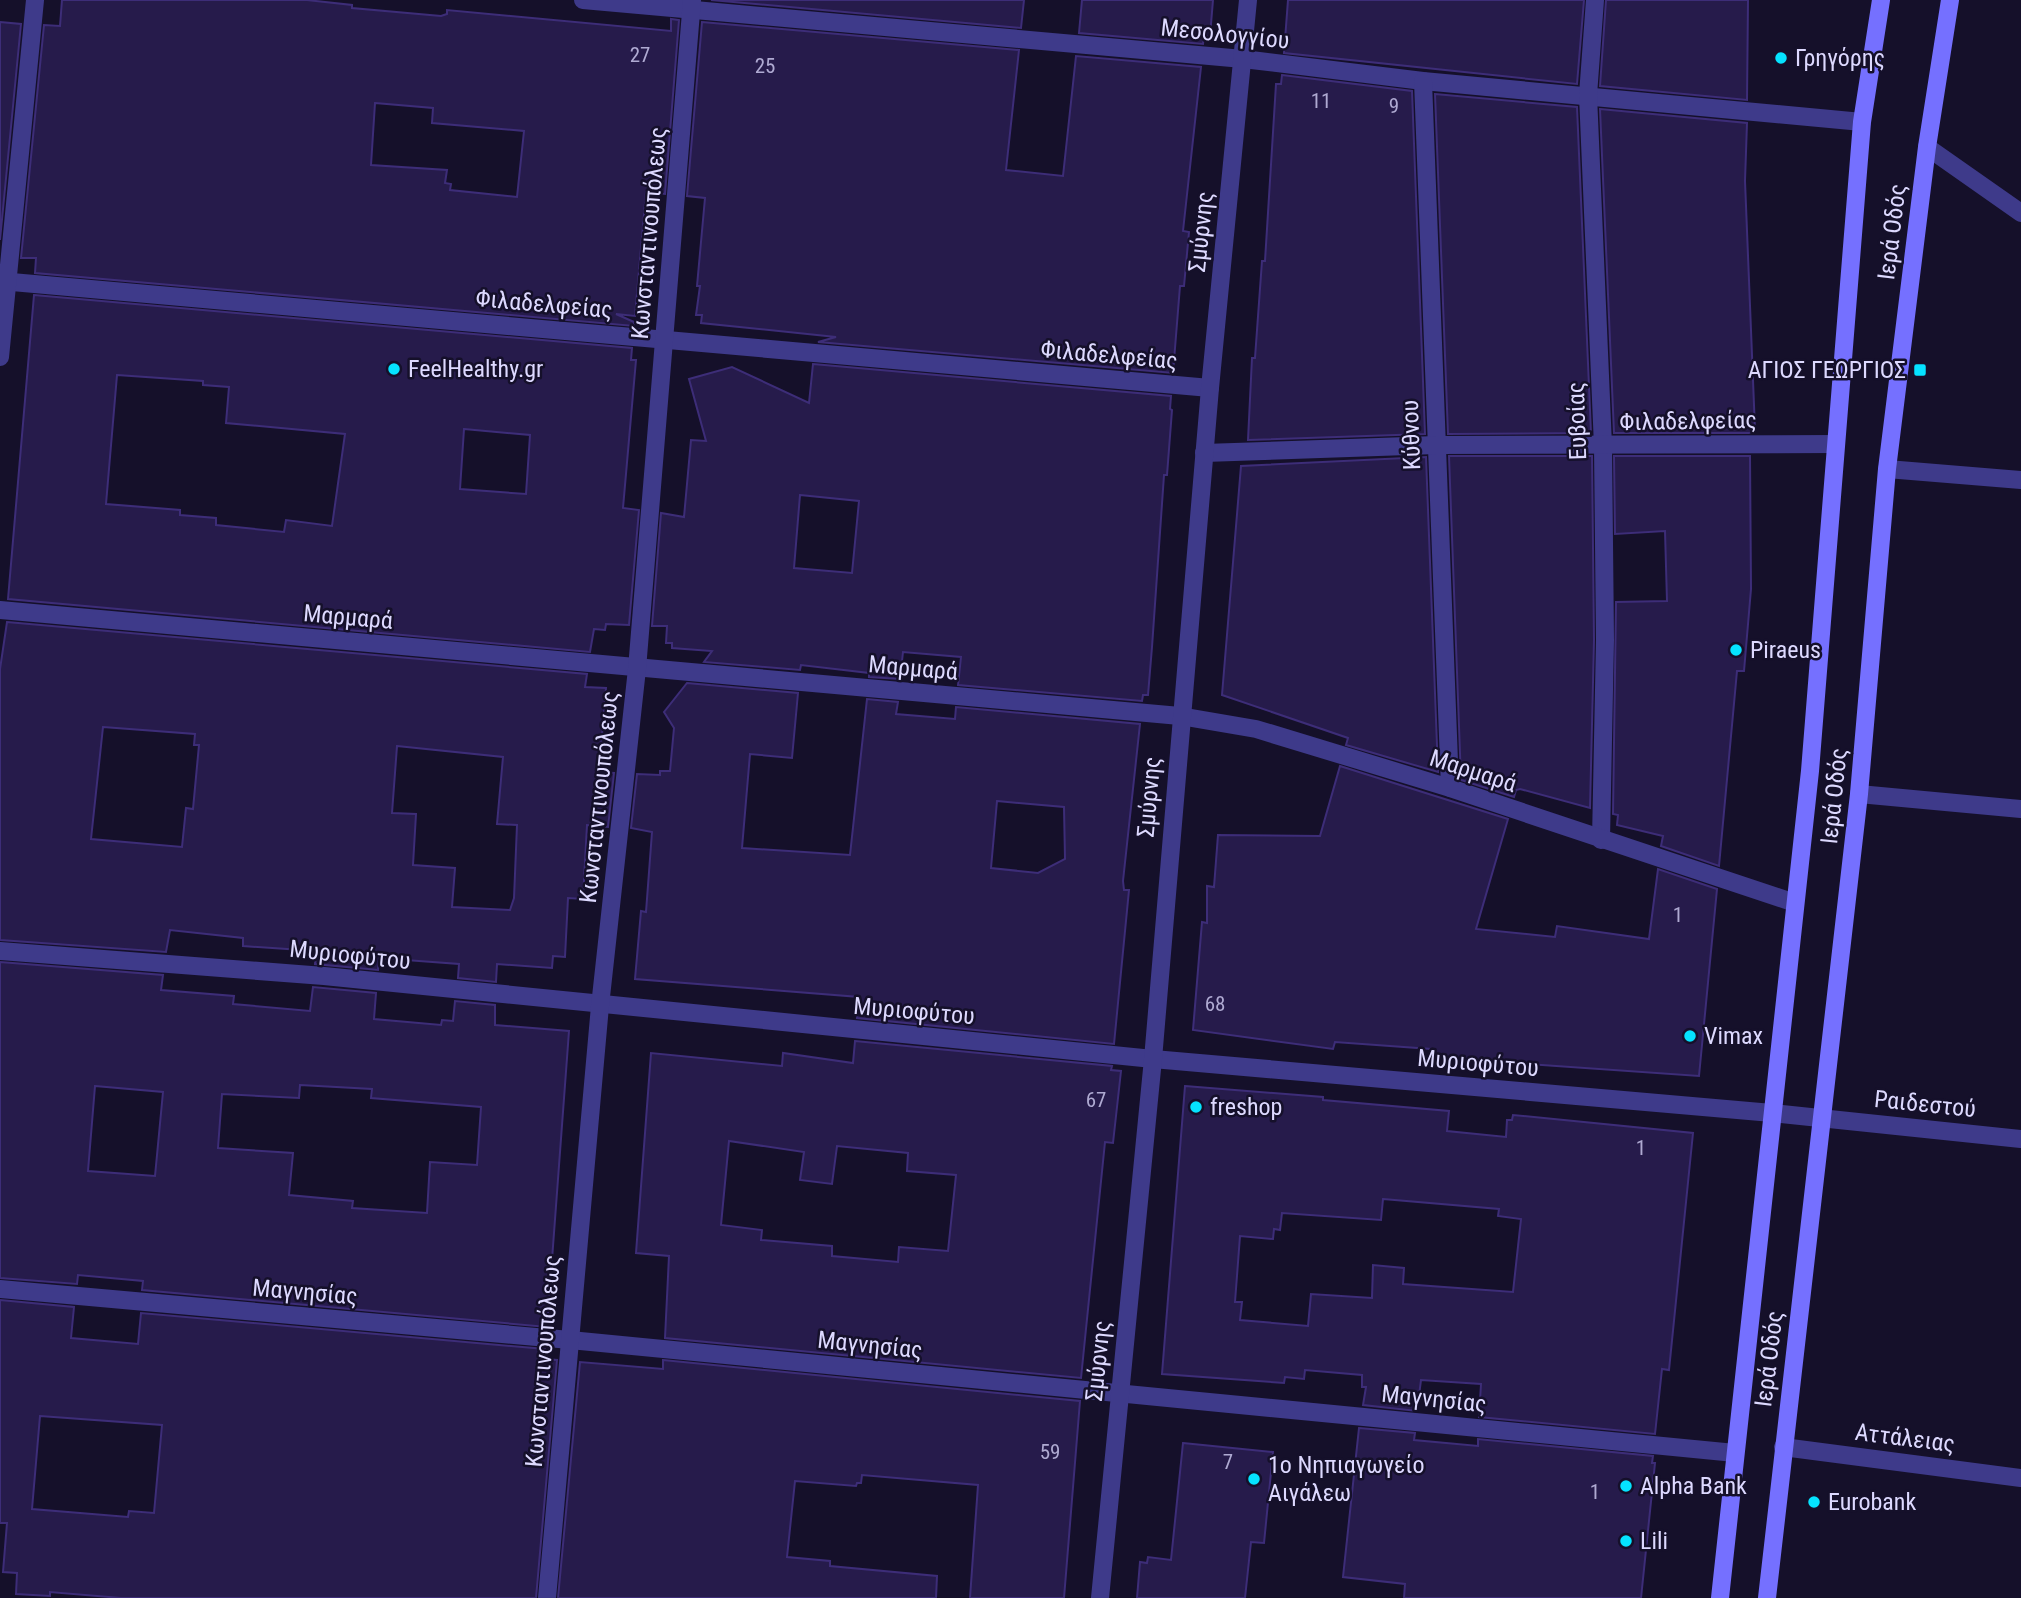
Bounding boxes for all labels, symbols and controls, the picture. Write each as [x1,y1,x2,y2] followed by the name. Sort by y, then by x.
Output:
[1159,13,1291,55] street label: Μεσολογγίου
[630,43,650,67] house number: 27
[1795,44,1885,72] place label: Γρηγόρης
[1773,50,1789,66] marker: Γρηγόρης
[755,54,775,78] house number: 25
[1311,89,1331,113] house number: 11
[1389,94,1399,118] house number: 9
[626,126,672,340] street label: Κωνσταντινουπόλεως
[1872,182,1912,282] street label: Ιερά Οδός
[1183,190,1219,274] street label: Σμύρνης
[474,284,614,324] street label: Φιλαδελφείας
[1039,335,1179,375] street label: Φιλαδελφείας
[408,355,543,383] place label: FeelHealthy.gr
[1748,356,1906,384] place label: ΑΓΙΟΣ ΓΕΩΡΓΙΟΣ
[386,361,402,377] marker: FeelHealthy.gr
[1912,362,1928,378] marker: ΑΓΙΟΣ ΓΕΩΡΓΙΟΣ
[1562,381,1592,461] street label: Ευβοίας
[1396,400,1426,470] street label: Κύθνου
[1619,406,1757,436] street label: Φιλαδελφείας
[302,599,394,635] street label: Μαρμαρά
[1750,636,1821,664] place label: Piraeus
[1728,642,1744,658] marker: Piraeus
[867,650,959,686] street label: Μαρμαρά
[574,690,624,904] street label: Κωνσταντινουπόλεως
[1426,744,1520,798] street label: Μαρμαρά
[1815,747,1853,845] street label: Ιερά Οδός
[1132,755,1166,839] street label: Σμύρνης
[1673,903,1683,927] house number: 1
[288,935,412,975] street label: Μυριοφύτου
[852,992,976,1030] street label: Μυριοφύτου
[1205,992,1225,1016] house number: 68
[1704,1022,1763,1050] place label: Vimax
[1682,1028,1698,1044] marker: Vimax
[1416,1044,1540,1082] street label: Μυριοφύτου
[1873,1085,1977,1123] street label: Ραιδεστού
[1086,1088,1106,1112] house number: 67
[1210,1093,1282,1121] place label: freshop
[1188,1099,1204,1115] marker: freshop
[1636,1136,1646,1160] house number: 1
[520,1254,566,1468] street label: Κωνσταντινουπόλεως
[251,1273,359,1311] street label: Μαγνησίας
[1749,1309,1789,1409] street label: Ιερά Οδός
[1080,1319,1116,1403] street label: Σμύρνης
[816,1326,924,1364] street label: Μαγνησίας
[1380,1380,1488,1418] street label: Μαγνησίας
[1854,1418,1956,1458] street label: Αττάλειας
[1040,1440,1060,1464] house number: 59
[1223,1450,1233,1474] house number: 7
[1268,1451,1424,1507] place label: 1ο Νηπιαγωγείο Αιγάλεω
[1246,1471,1262,1487] marker: 1ο Νηπιαγωγείο Αιγάλεω
[1640,1472,1747,1500] place label: Alpha Bank
[1618,1478,1634,1494] marker: Alpha Bank
[1590,1480,1600,1504] house number: 1
[1828,1488,1916,1516] place label: Eurobank
[1806,1494,1822,1510] marker: Eurobank
[1640,1527,1668,1555] place label: Lili
[1618,1533,1634,1549] marker: Lili

